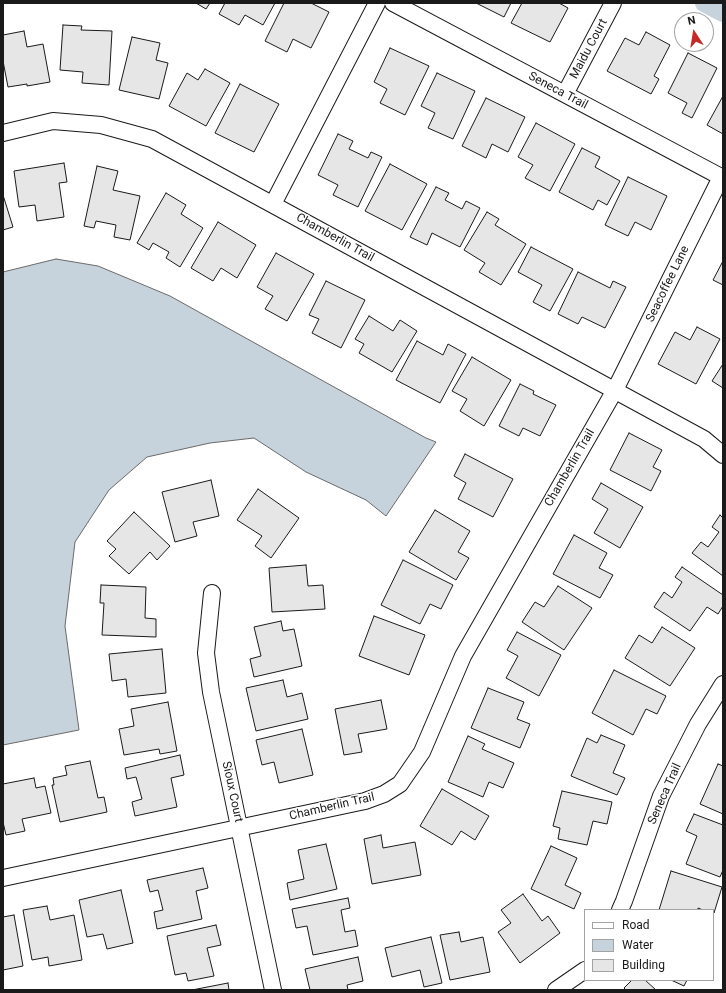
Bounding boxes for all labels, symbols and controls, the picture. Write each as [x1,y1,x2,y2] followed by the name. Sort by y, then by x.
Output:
[674,12,714,52] north arrow
[686,14,697,28] text: N
[567,17,611,81] street label: Maidu Court
[526,69,590,113] street label: Seneca Trail
[293,211,377,265] street label: Chamberlin Trail
[643,244,693,324] street label: Seacoffee Lane
[542,427,598,509] street label: Chamberlin Trail
[219,760,245,824] street label: Sioux Court
[645,761,685,827] street label: Seneca Trail
[288,790,376,824] street label: Chamberlin Trail
[584,909,714,981] legend
[622,918,650,932] text: Road
[622,938,653,952] text: Water
[622,958,665,972] text: Building

